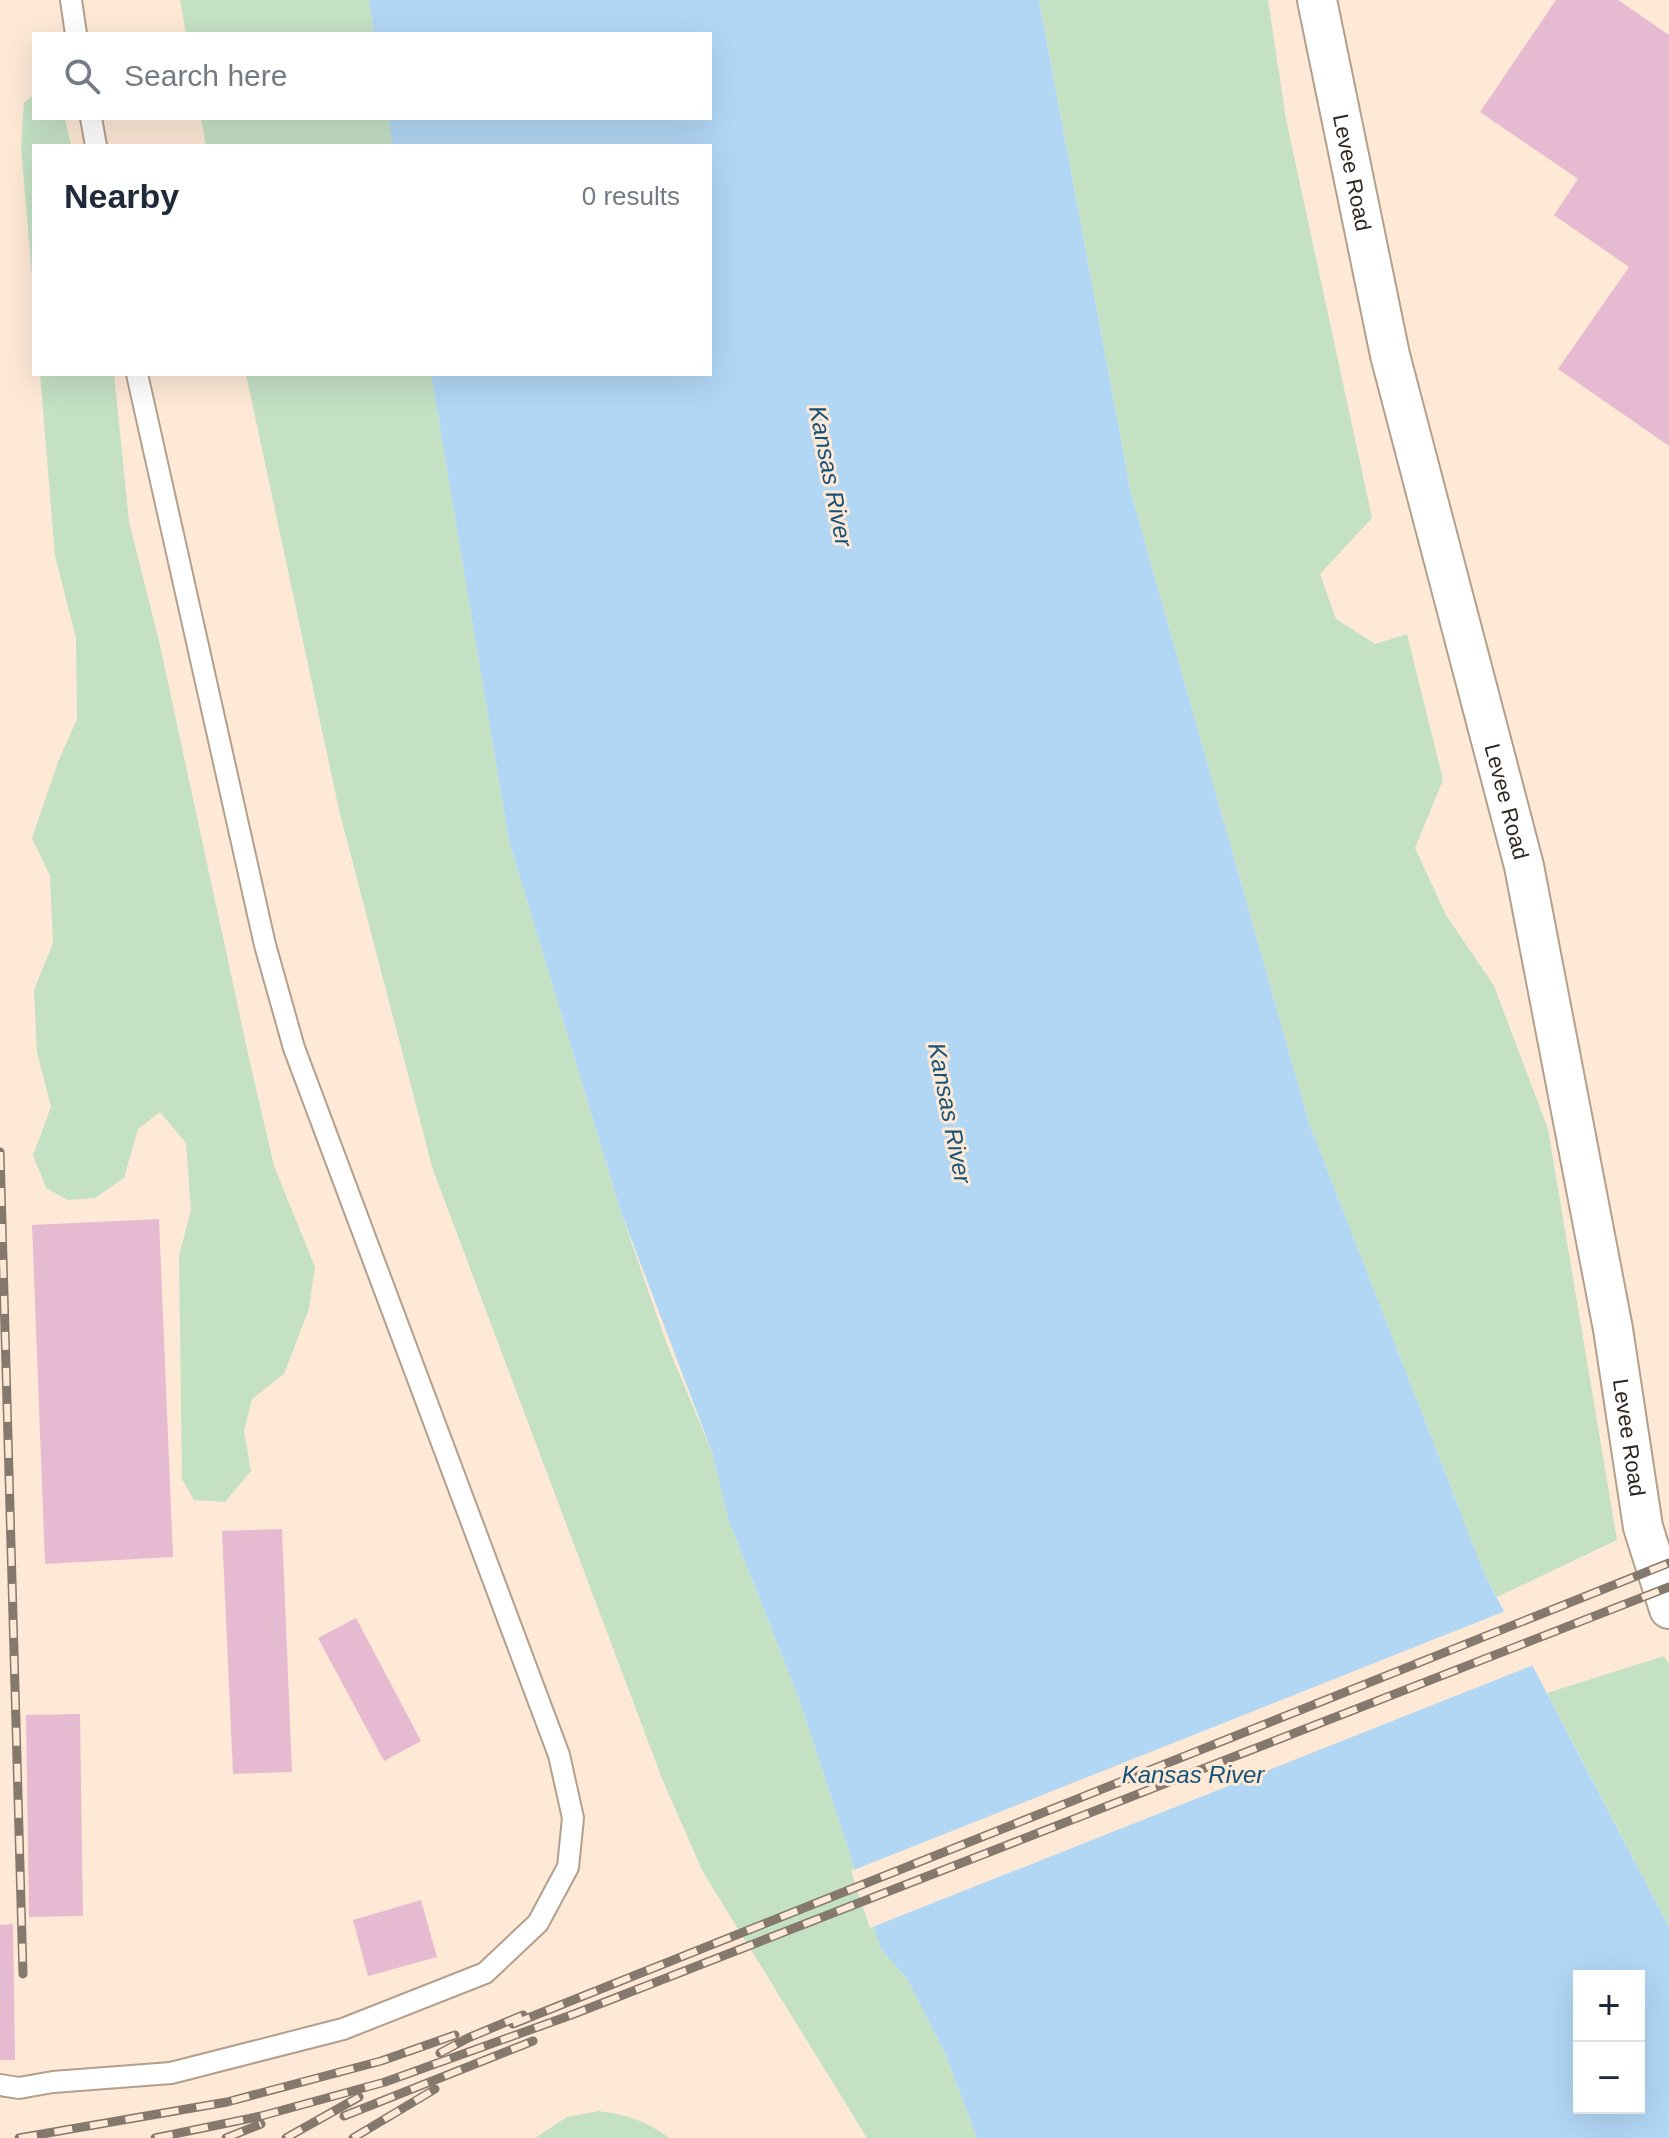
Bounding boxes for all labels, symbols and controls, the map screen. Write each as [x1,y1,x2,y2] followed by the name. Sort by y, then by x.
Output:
[32,32,712,120] search box
[60,54,104,98] icon: search
[124,59,287,92] text: Search here
[1328,112,1377,233] street label: Levee Road
[64,177,179,215] text: Nearby
[582,181,680,211] text: 0 results
[804,403,858,550] water label: Kansas River
[1480,741,1534,862] street label: Levee Road
[923,1040,977,1187] water label: Kansas River
[1608,1377,1651,1498] street label: Levee Road
[1122,1761,1265,1788] water label: Kansas River
[1573,1970,1645,2114] map controls
[1573,1970,1645,2042] button: +
[1573,2042,1645,2114] button: −

